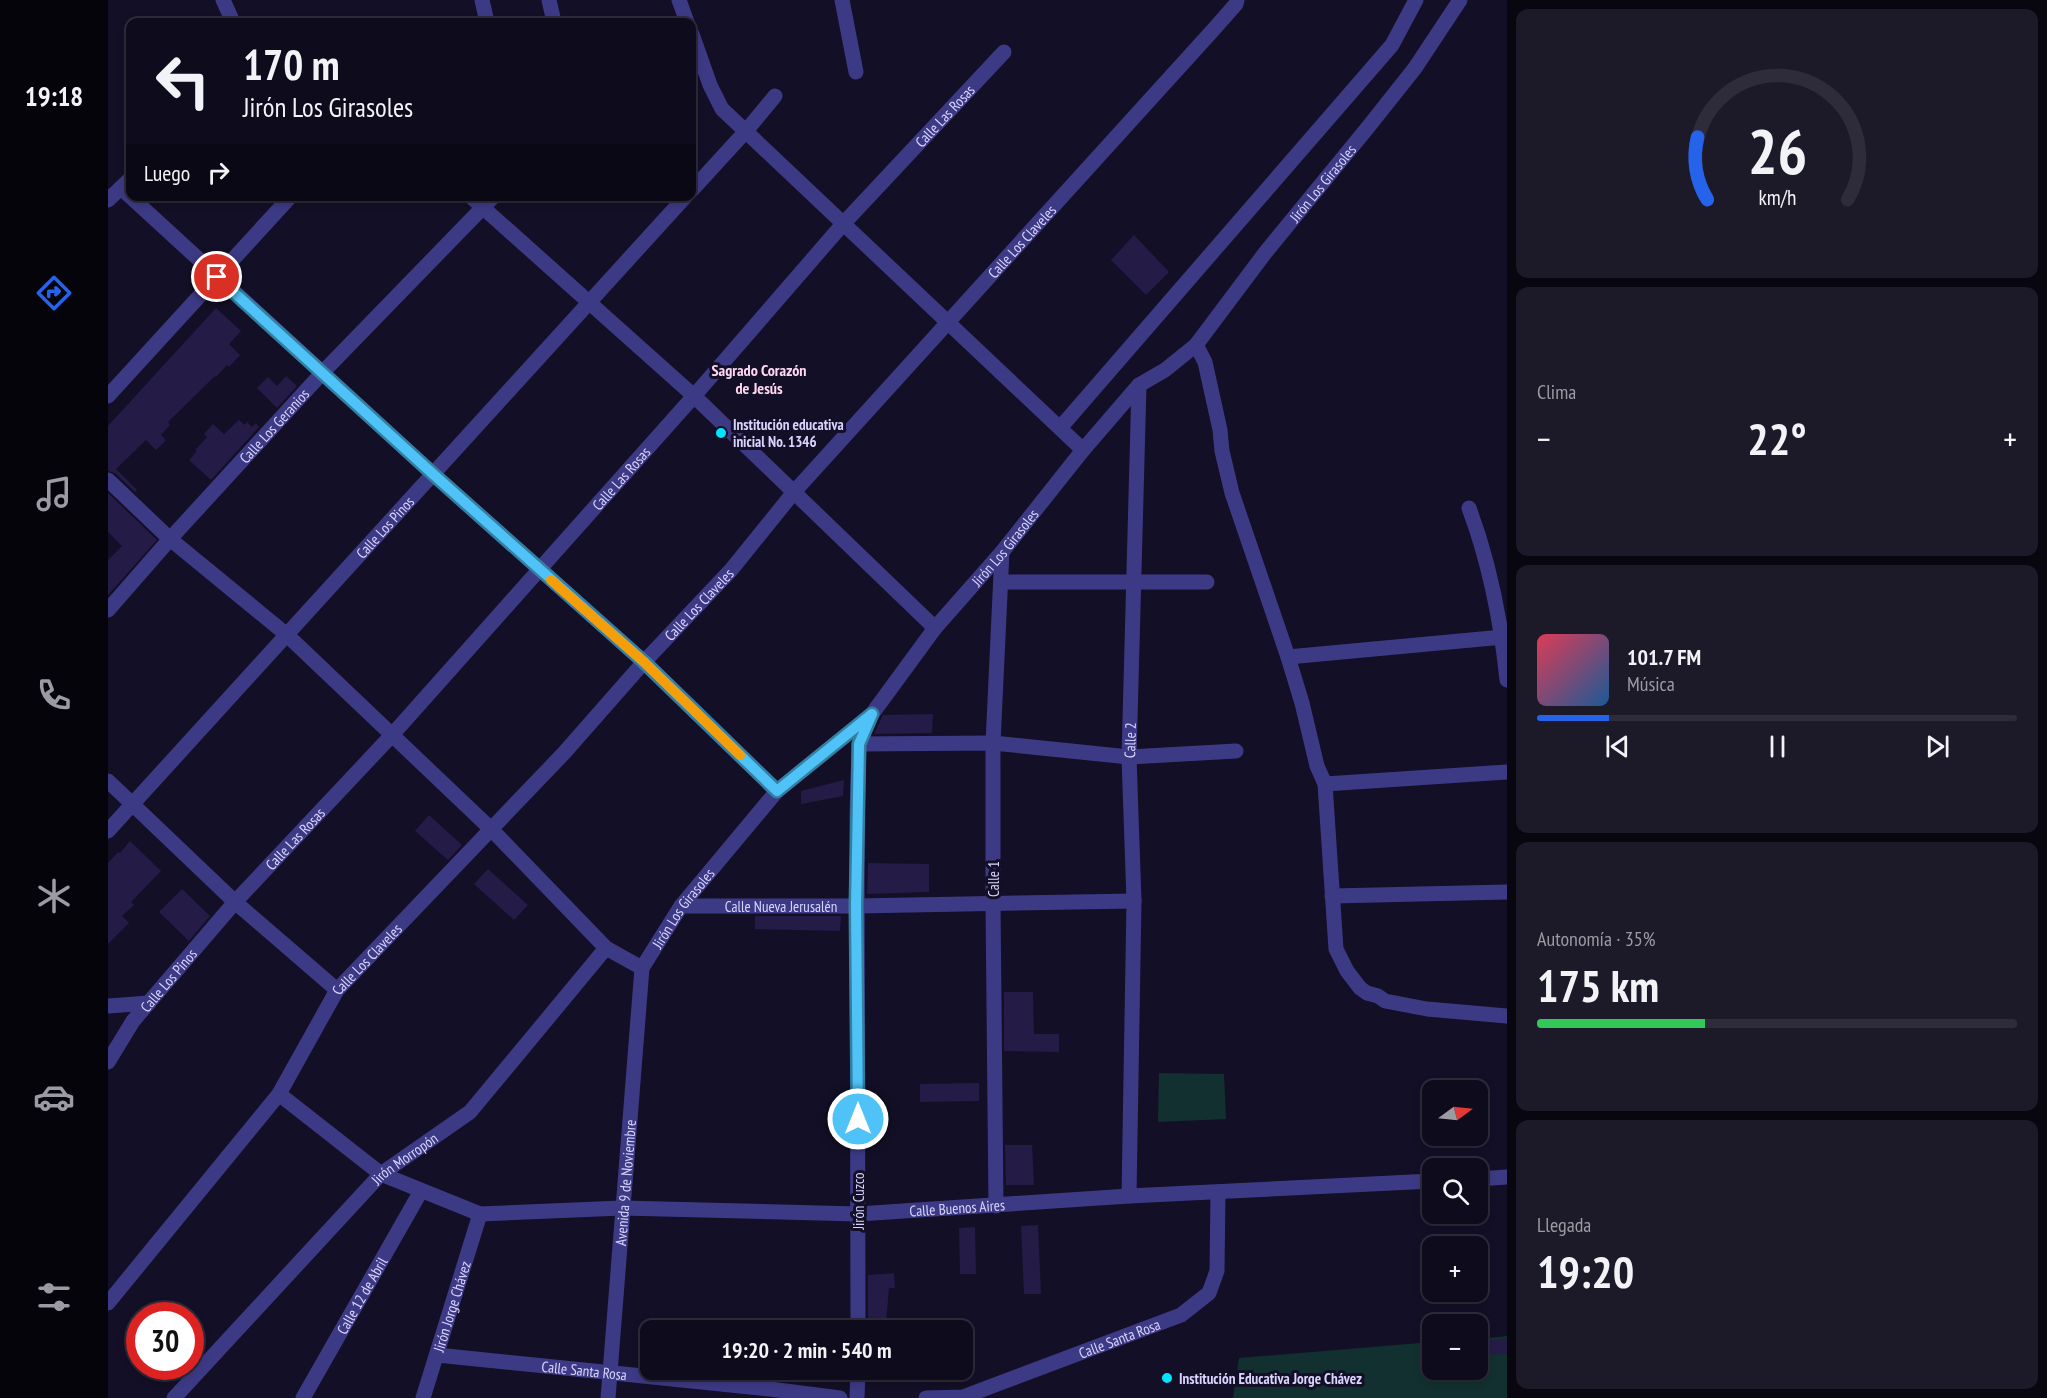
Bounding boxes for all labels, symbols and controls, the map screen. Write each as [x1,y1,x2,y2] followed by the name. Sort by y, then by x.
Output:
[243,37,340,92] text: 170 m
[144,42,222,120] icon: left
[25,79,83,113] text: 19:18
[911,80,978,151] street label: Calle Las Rosas
[243,90,413,124] text: Jirón Los Girasoles
[1747,111,1807,192] text: 26
[1284,140,1360,226] street label: Jirón Los Girasoles
[202,156,235,189] icon: right
[144,159,190,187] text: Luego
[1758,184,1796,212] text: km/h
[983,200,1060,282] street label: Calle Los Claveles
[191,251,242,302] pin
[200,260,233,293] icon: arrive
[33,272,75,314] icon: directions
[712,360,806,398] district label: Sagrado Corazón de Jesús
[1537,379,1576,405] text: Clima
[235,384,313,467] street label: Calle Los Geranios
[1747,409,1807,467] text: 22°
[733,415,844,451] place label: Institución educativa inicial No. 1346
[1537,417,1551,460] text: −
[2003,417,2017,460] text: +
[714,426,728,440] marker: Institución educativa inicial No. 1346
[588,442,654,514] street label: Calle Las Rosas
[33,473,75,515] icon: music
[352,492,418,562] street label: Calle Los Pinos
[966,505,1042,591] street label: Jirón Los Girasoles
[660,564,737,644] street label: Calle Los Claveles
[1627,643,1701,671] text: 101.7 FM
[1627,671,1675,697] text: Música
[33,674,75,716] icon: phone
[1119,722,1139,758] street label: Calle 2
[1601,730,1634,763] icon: previous
[1761,730,1794,763] icon: pause
[1921,730,1954,763] icon: next
[261,803,329,874] street label: Calle Las Rosas
[984,861,1003,897] street label: Calle 1
[647,864,718,953] street label: Jirón Los Girasoles
[33,875,75,917] icon: climate
[725,897,837,916] street label: Calle Nueva Jerusalén
[327,919,406,998] street label: Calle Los Claveles
[1537,926,1655,952] text: Autonomía · 35%
[136,944,201,1016] street label: Calle Los Pinos
[1537,956,1659,1014] text: 175 km
[33,1076,75,1118] icon: car
[1422,1080,1488,1146] north arrow
[1422,1080,1488,1380] map controls
[826,1087,890,1151] position arrow
[611,1119,639,1246] street label: Avenida 9 de Noviembre
[366,1128,441,1189] street label: Jirón Morropón
[1422,1158,1488,1224] button: search
[849,1172,868,1231] street label: Jirón Cuzco
[909,1195,1006,1220] street label: Calle Buenos Aires
[1537,1212,1591,1238] text: Llegada
[1422,1236,1488,1302] button: +
[1537,1242,1634,1300] text: 19:20
[332,1253,391,1337] street label: Calle 12 de Abril
[428,1258,474,1355] street label: Jirón Jorge Chávez
[33,1276,75,1318] icon: filters
[126,1302,204,1380] speed limit sign: 30
[1076,1314,1163,1362] street label: Calle Santa Rosa
[1422,1314,1488,1380] button: −
[721,1336,892,1364] text: 19:20 · 2 min · 540 m
[541,1356,628,1384] street label: Calle Santa Rosa
[1179,1369,1362,1388] place label: Institución Educativa Jorge Chávez
[1160,1371,1174,1385] marker: Institución Educativa Jorge Chávez

